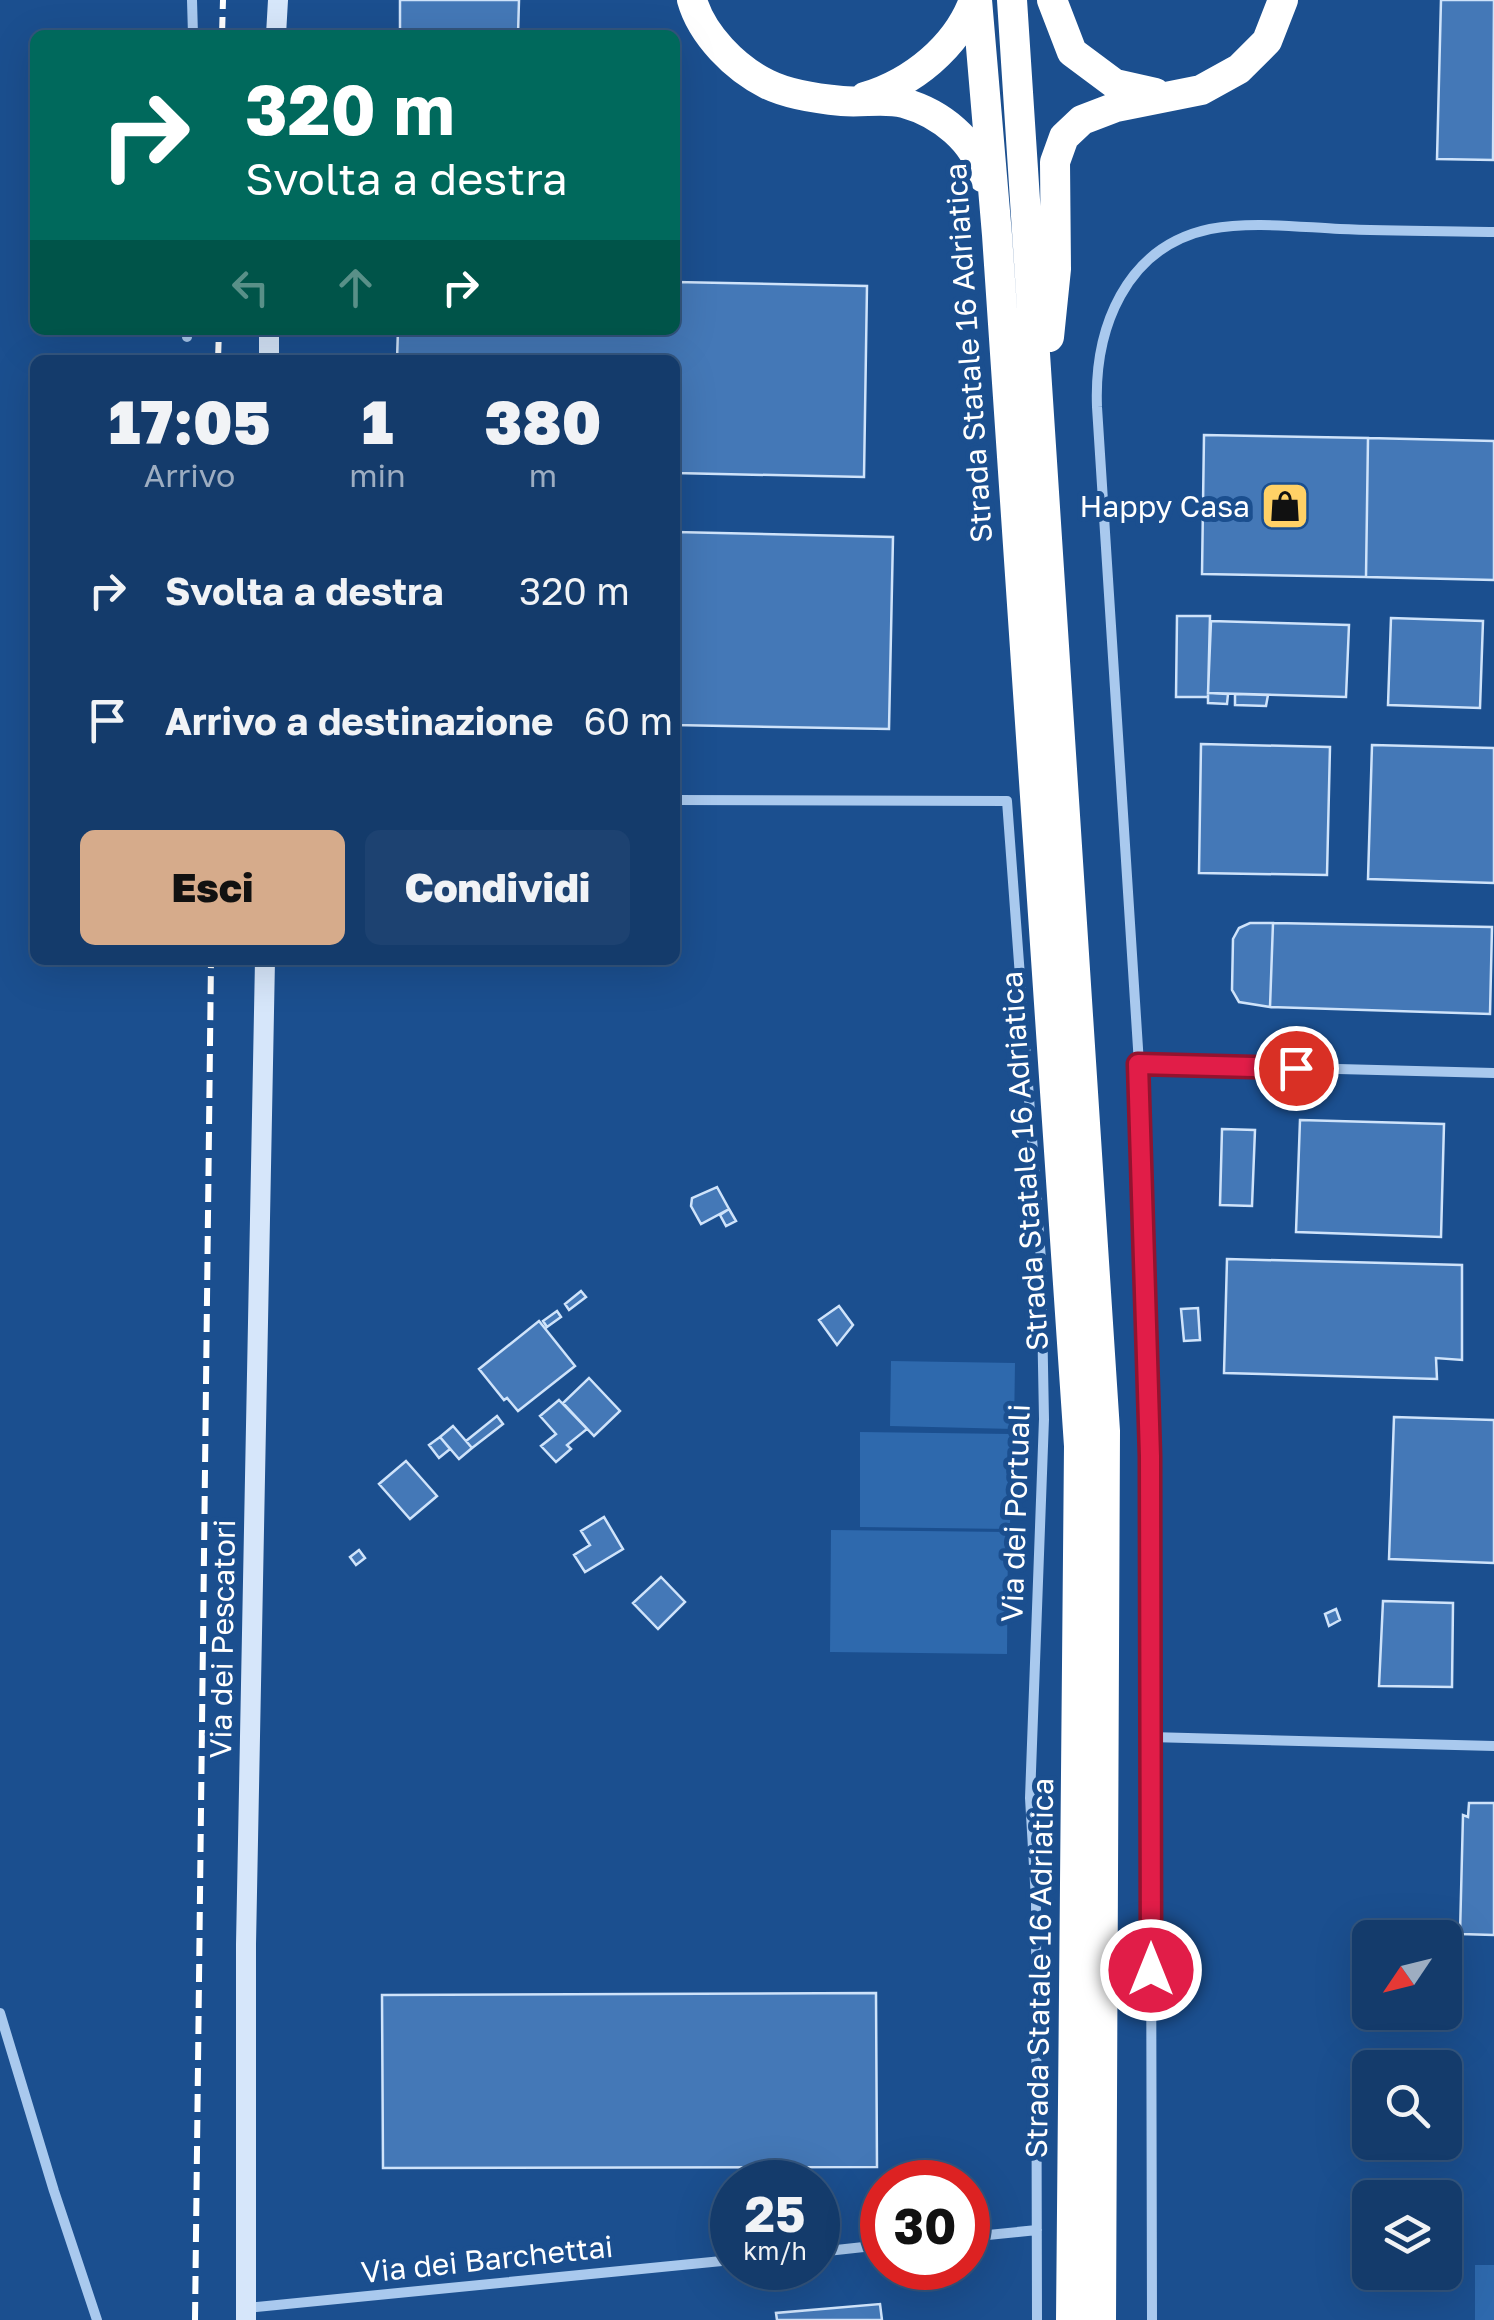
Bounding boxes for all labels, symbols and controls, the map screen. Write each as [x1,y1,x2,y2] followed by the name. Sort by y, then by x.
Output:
[245,66,455,150] text: 320 m
[80,70,210,200] icon: right
[245,151,568,205] text: Svolta a destra
[937,162,999,544] street label: Strada Statale 16 Adriatica
[223,260,278,315] icon: left
[328,260,383,315] icon: ahead
[433,260,488,315] icon: right
[109,385,270,457] text: 17:05
[362,385,393,457] text: 1
[485,385,601,457] text: 380
[144,456,235,494] text: Arrivo
[349,456,406,494] text: min
[529,456,557,494] text: m
[1259,480,1311,532] shop icon: Happy Casa
[1079,488,1250,524] place label: Happy Casa
[80,563,135,618] icon: right
[165,568,444,613] text: Svolta a destra
[519,568,630,613] text: 320 m
[80,693,135,748] icon: arrive
[165,698,553,743] text: Arrivo a destinazione
[583,698,673,743] text: 60 m
[80,830,345,945] button: Esci
[365,830,630,945] button: Condividi
[993,970,1055,1352] street label: Strada Statale 16 Adriatica
[1254,1026,1339,1111] pin
[1269,1041,1324,1096] icon: arrive
[993,1403,1037,1623] street label: Via dei Portuali
[202,1519,242,1759] street label: Via dei Pescatori
[1018,1777,1060,2159] street label: Strada Statale 16 Adriatica
[1099,1918,1203,2022] position arrow
[1352,1920,1462,2030] north arrow
[1352,1920,1462,2290] map controls
[1352,2050,1462,2160] button: search
[860,2160,990,2290] speed limit sign: 30
[1352,2180,1462,2290] button: layers
[744,2183,805,2243] text: 25
[359,2228,615,2290] street label: Via dei Barchettai
[743,2235,807,2266] text: km/h

